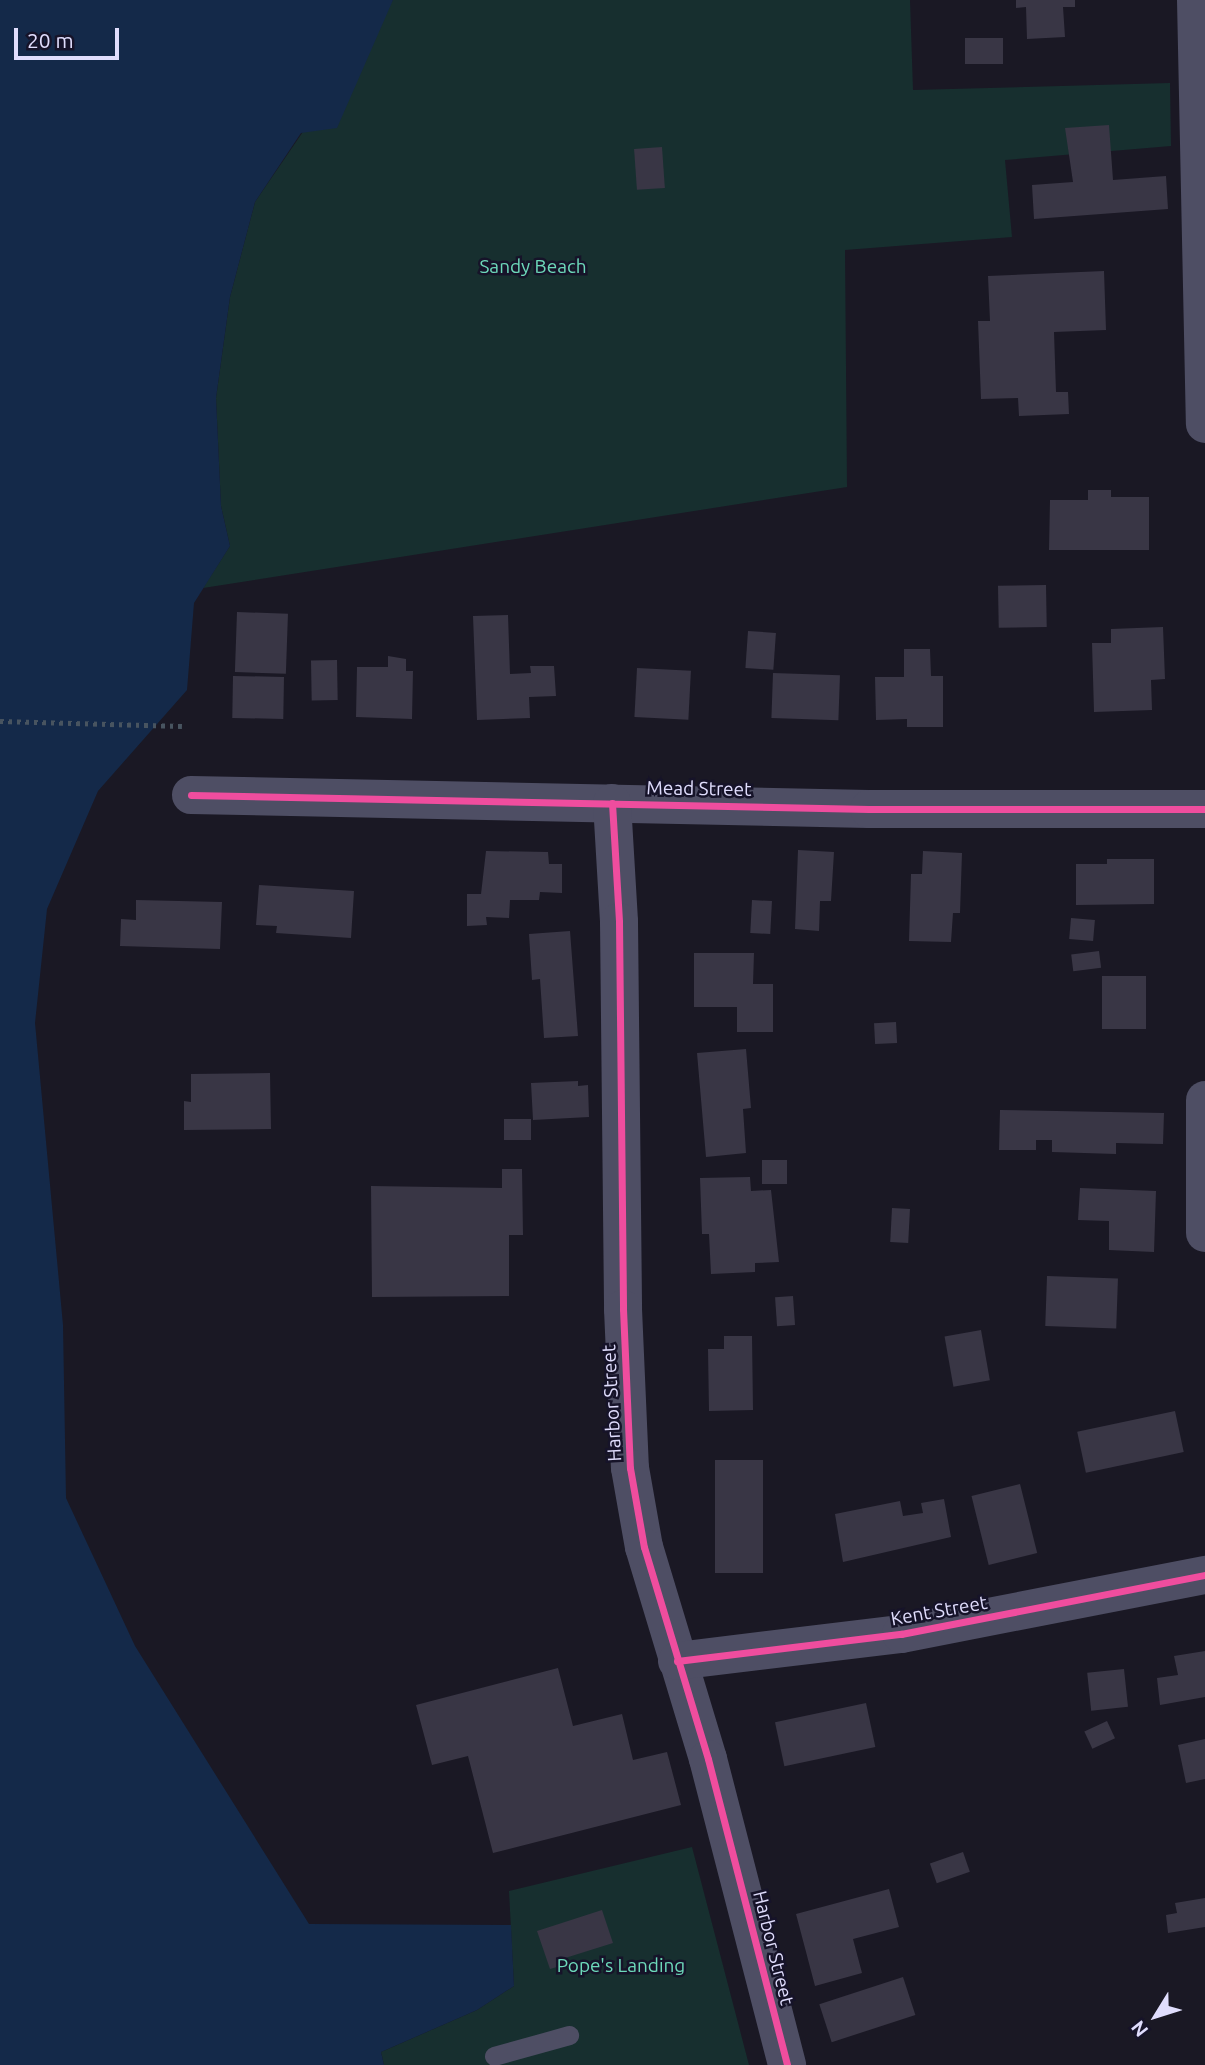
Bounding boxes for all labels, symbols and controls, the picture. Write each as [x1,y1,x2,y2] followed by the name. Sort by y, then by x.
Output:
[18,14,122,58] scale bar
[27,28,74,52] text: 20 m
[479,256,587,278] park label: Sandy Beach
[646,777,752,801] street label: Mead Street
[598,1344,626,1462] street label: Harbor Street
[889,1591,989,1631] street label: Kent Street
[748,1888,798,2008] street label: Harbor Street
[557,1955,685,1977] park label: Pope's Landing
[1121,1981,1191,2051] north arrow
[1126,2017,1152,2041] text: N

